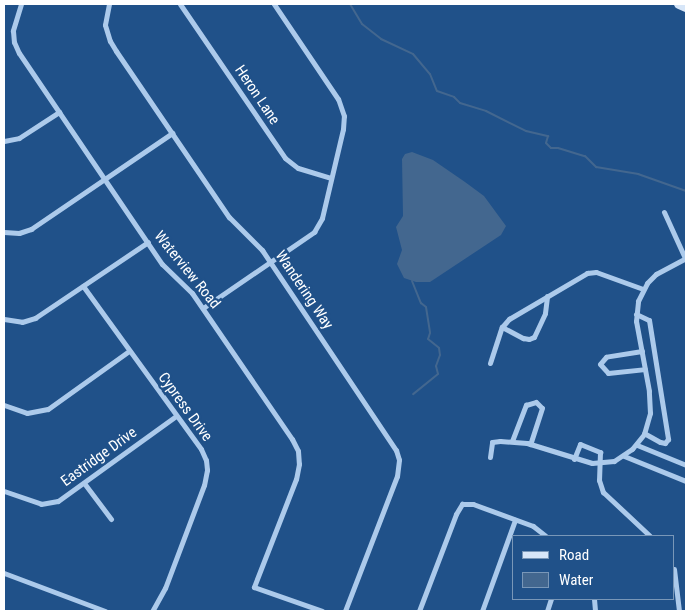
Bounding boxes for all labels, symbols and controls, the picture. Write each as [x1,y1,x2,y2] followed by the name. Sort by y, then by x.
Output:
[231,62,283,128] street label: Heron Lane
[150,228,224,312] street label: Waterview Road
[271,247,337,333] street label: Wandering Way
[154,369,216,445] street label: Cypress Drive
[58,424,140,490] street label: Eastridge Drive
[512,535,675,600] legend
[559,546,589,564] text: Road
[559,571,593,589] text: Water

